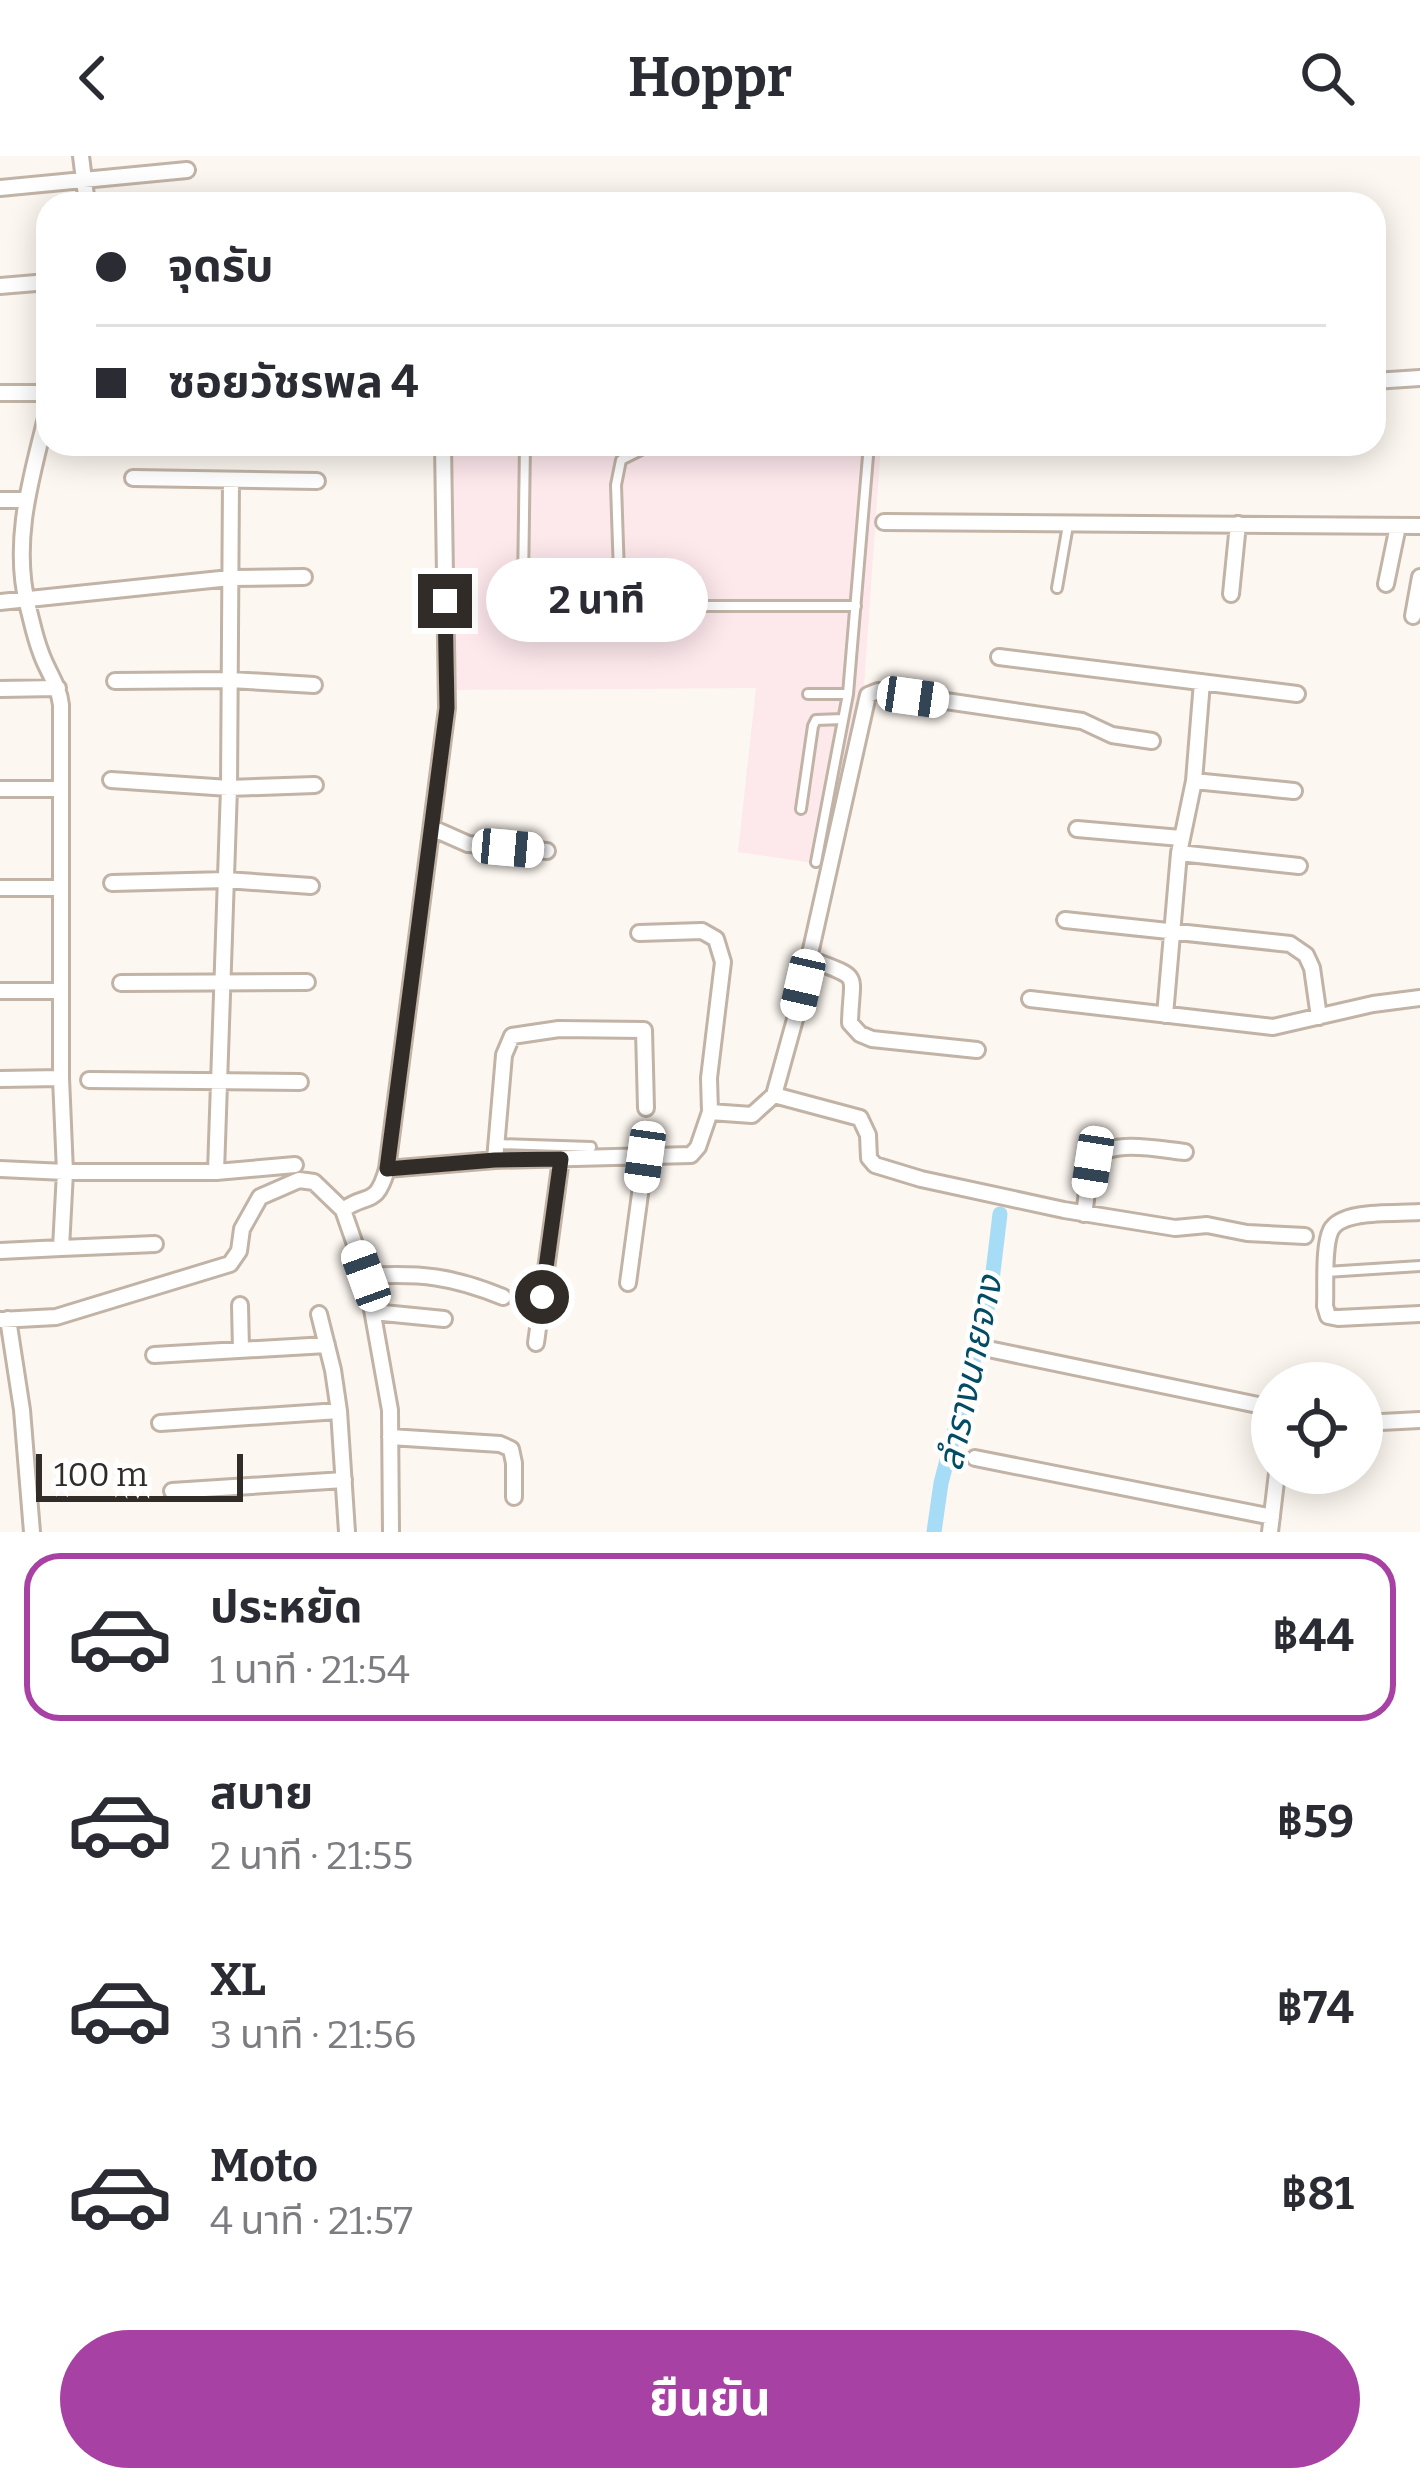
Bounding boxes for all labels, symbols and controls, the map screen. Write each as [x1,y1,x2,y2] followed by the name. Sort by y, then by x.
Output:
[60,45,126,111] icon: back
[1294,45,1360,111] icon: search
[628,46,792,110] text: Hoppr
[168,239,274,293] text: จุดรับ
[168,355,418,409] text: ซอยวัชรพล 4
[487,559,709,643] callout: 2 นาที
[418,574,472,628] route end
[549,577,645,623] text: 2 นาที
[875,674,951,720] car
[471,827,545,869] car
[777,946,829,1024] car
[622,1119,668,1195] car
[1070,1124,1116,1200] car
[337,1236,395,1316] car
[515,1270,569,1324] route start
[928,1270,1012,1475] water label: ลำรางนายจาง
[1251,1362,1383,1494] map controls
[1251,1362,1383,1494] button: locate
[36,1448,243,1501] scale bar
[54,1455,148,1495] text: 100 m
[210,1580,363,1634] text: ประหยัด
[66,1583,174,1691] icon: car
[1273,1609,1354,1663] text: ฿44
[210,1647,410,1693] text: 1 นาที · 21:54
[210,1766,313,1820] text: สบาย
[66,1769,174,1877] icon: car
[1277,1795,1354,1849] text: ฿59
[210,1833,413,1879] text: 2 นาที · 21:55
[210,1953,266,2007] text: XL
[66,1955,174,2063] icon: car
[1277,1981,1354,2035] text: ฿74
[210,2012,416,2058] text: 3 นาที · 21:56
[210,2139,318,2193] text: Moto
[66,2141,174,2249] icon: car
[1281,2167,1354,2221] text: ฿81
[210,2198,413,2244] text: 4 นาที · 21:57
[60,2330,1360,2468] button: ยืนยัน

